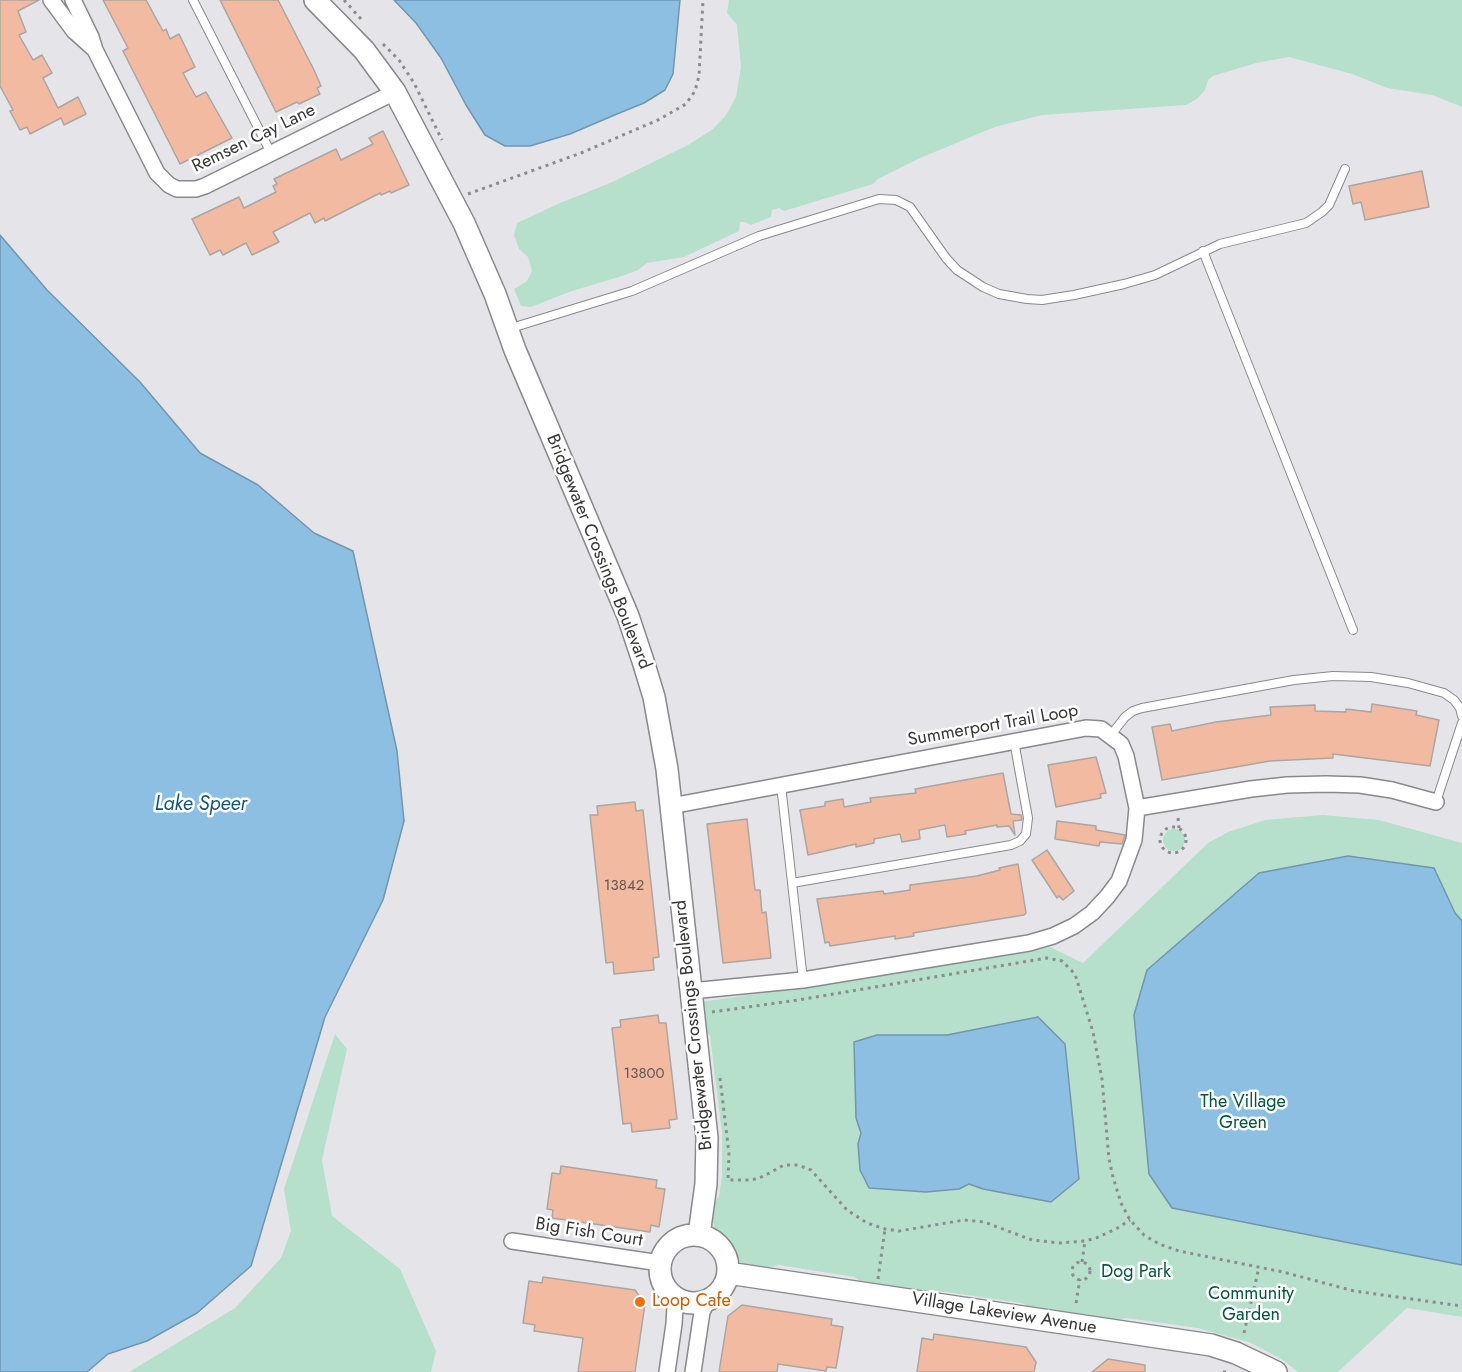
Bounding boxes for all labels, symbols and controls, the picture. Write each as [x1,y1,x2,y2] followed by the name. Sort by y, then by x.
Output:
[189,100,319,178] street label: Remsen Cay Lane
[541,431,655,673] street label: Bridgewater Crossings Boulevard
[906,700,1080,752] street label: Summerport Trail Loop
[155,793,247,817] water label: Lake Speer
[604,877,644,895] house number: 13842
[670,899,718,1151] street label: Bridgewater Crossings Boulevard
[623,1065,665,1083] house number: 13800
[1200,1092,1286,1134] park label: The Village Green
[534,1214,644,1252] street label: Big Fish Court
[1101,1262,1171,1284] park label: Dog Park
[1208,1284,1294,1326] park label: Community Garden
[910,1289,1098,1339] street label: Village Lakeview Avenue
[652,1291,731,1313] place label: Loop Cafe
[633,1295,647,1309] marker: Loop Cafe

